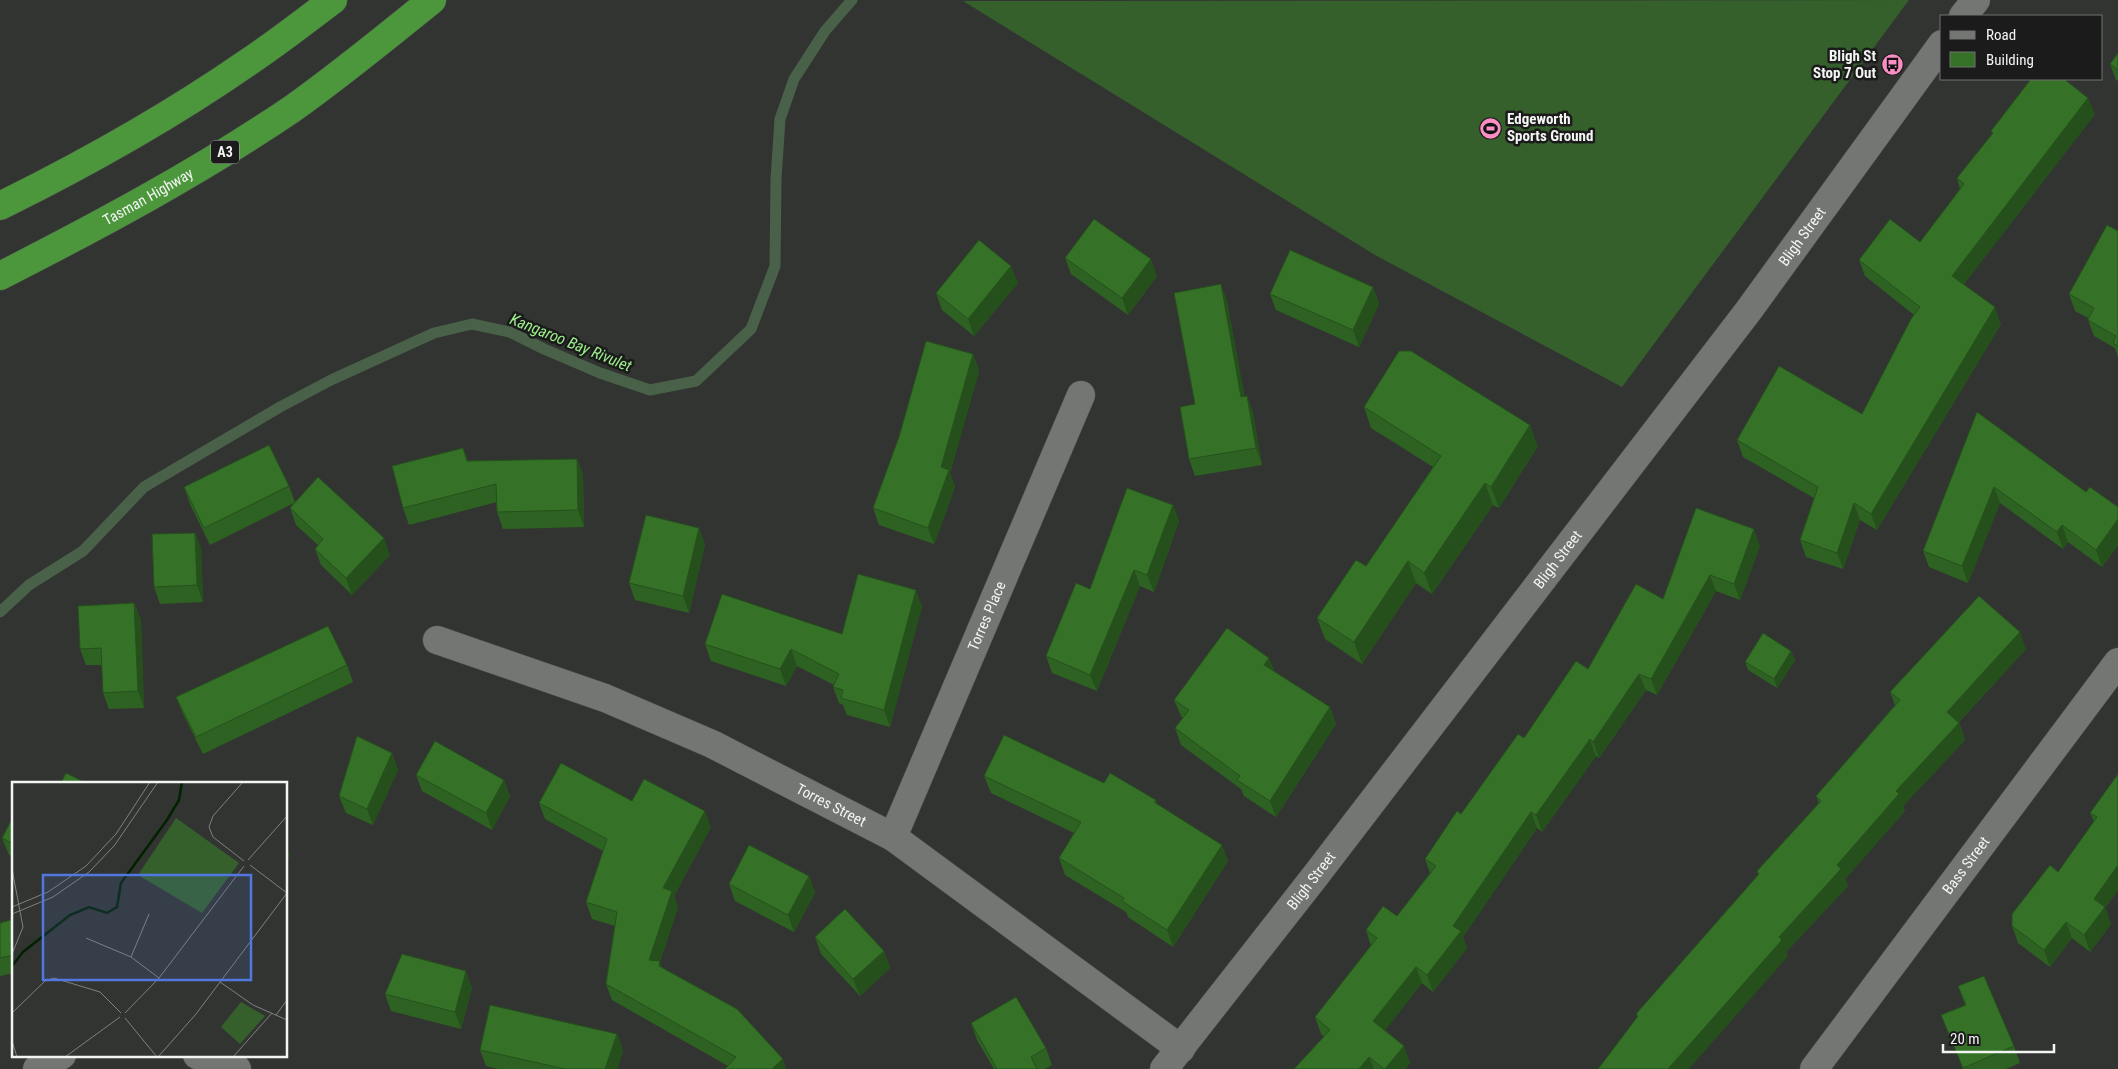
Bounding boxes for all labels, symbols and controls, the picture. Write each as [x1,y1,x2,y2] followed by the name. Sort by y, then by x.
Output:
[1940,15,2103,80] legend
[1986,26,2016,44] text: Road
[1813,47,1876,82] place label: Bligh St Stop 7 Out
[1986,51,2034,69] text: Building
[1880,53,1904,77] bus stop icon: Bligh St Stop 7 Out
[1507,110,1593,145] place label: Edgeworth Sports Ground
[1479,116,1503,140] sports icon: Edgeworth Sports Ground
[211,140,239,163] road number: A3
[100,164,197,229] street label: Tasman Highway
[1775,204,1830,270] street label: Bligh Street
[507,309,635,376] water label: Kangaroo Bay Rivulet
[1530,527,1586,592] street label: Bligh Street
[964,579,1010,654] street label: Torres Place
[793,780,869,831] street label: Torres Street
[12,782,288,1056] inset map
[1939,833,1993,898] street label: Bass Street
[1283,848,1339,913] street label: Bligh Street
[1943,1022,2054,1054] scale bar
[1950,1030,1980,1048] text: 20 m

